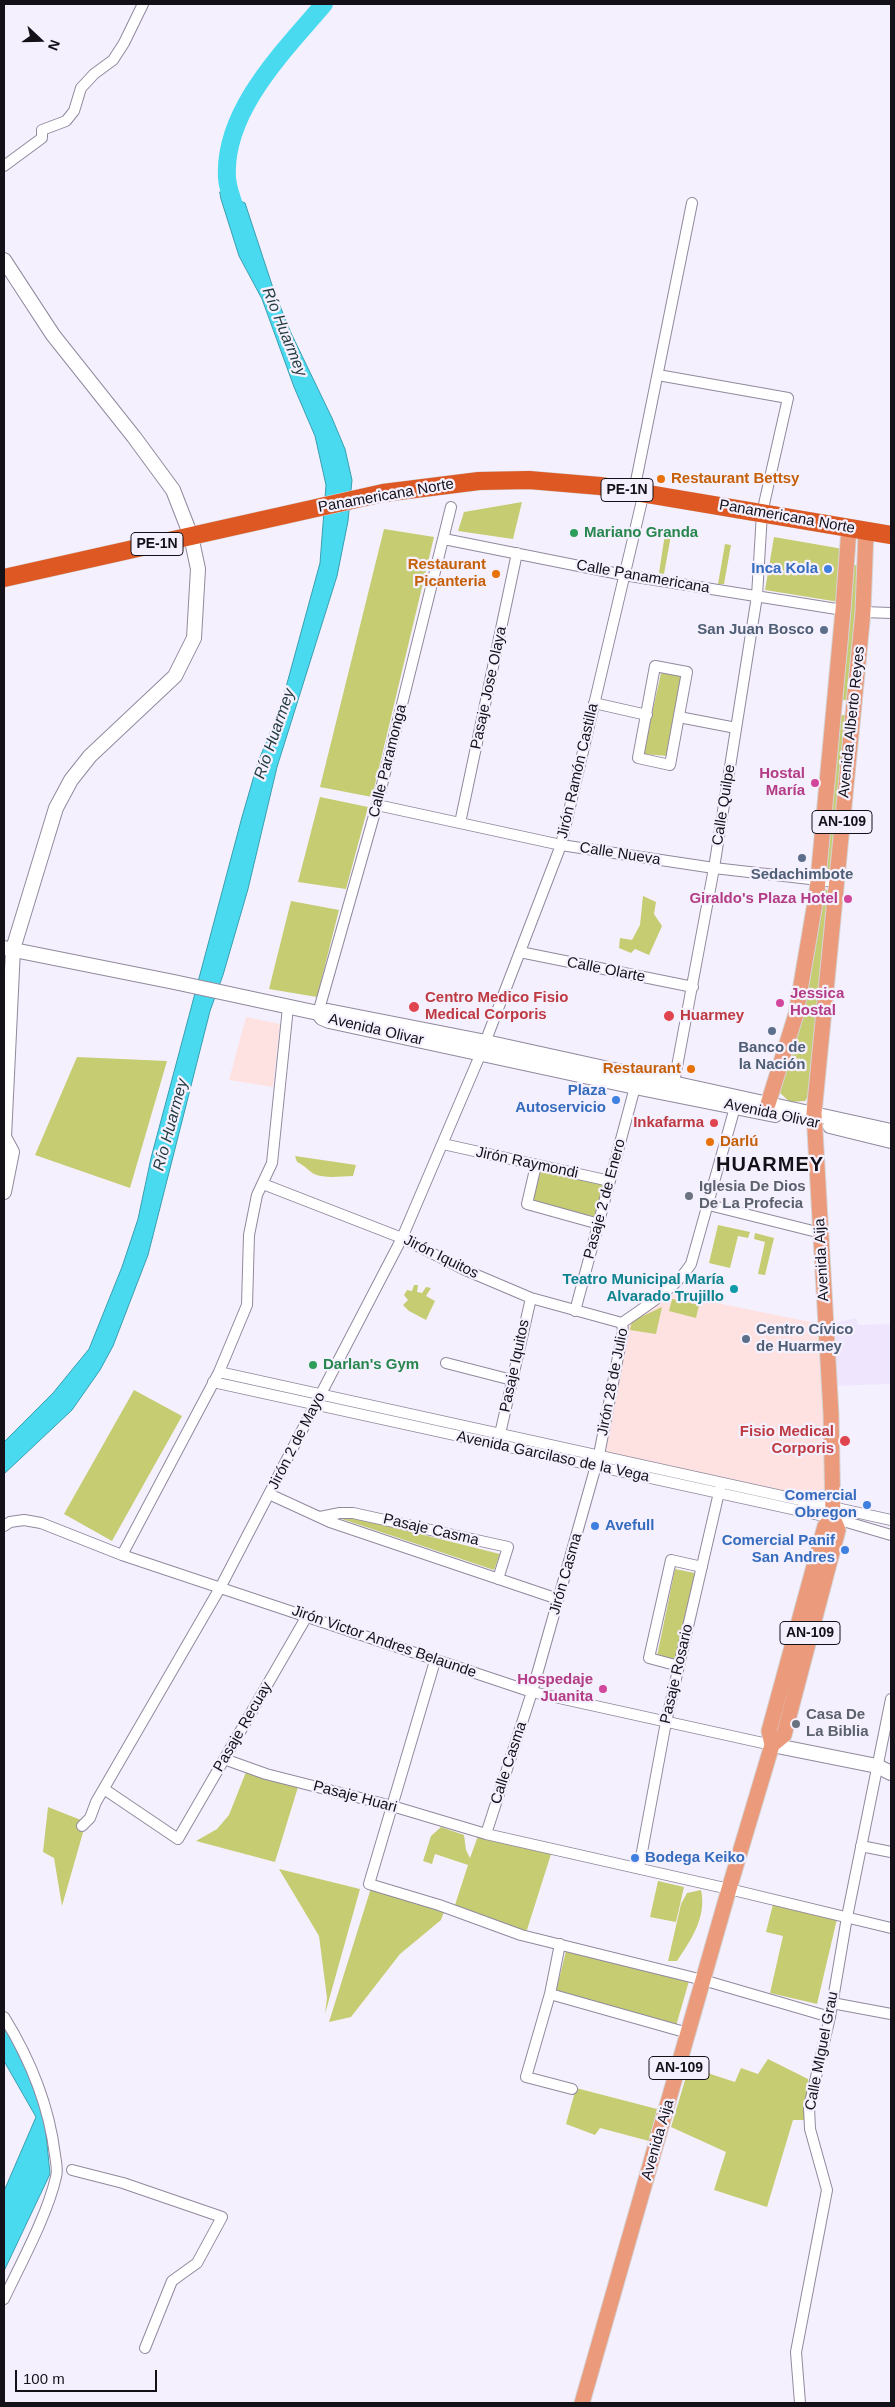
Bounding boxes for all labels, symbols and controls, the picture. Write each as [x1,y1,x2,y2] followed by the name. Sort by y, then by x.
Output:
[15,15,65,65] north arrow
[45,38,63,53] text: N
[257,285,311,379] water label: Río Huarmey
[671,470,799,488] place label: Restaurant Bettsy
[655,473,667,485] marker: Restaurant Bettsy
[317,475,455,517] street label: Panamericana Norte
[601,478,653,502] road number: PE-1N
[718,496,856,538] street label: Panamericana Norte
[584,524,698,542] place label: Mariano Granda
[568,527,580,539] marker: Mariano Granda
[131,532,183,556] road number: PE-1N
[408,556,486,591] place label: Restaurant Picanteria
[575,556,711,598] street label: Calle Panamericana
[751,560,818,578] place label: Inca Kola
[822,563,834,575] marker: Inca Kola
[490,568,502,580] marker: Restaurant Picanteria
[697,621,814,639] place label: San Juan Bosco
[818,624,830,636] marker: San Juan Bosco
[467,625,511,751] street label: Pasaje Jose Olaya
[835,645,869,799] street label: Avenida Alberto Reyes
[251,686,299,782] water label: Río Huarmey
[554,702,602,840] street label: Jirón Ramón Castilla
[365,703,411,819] street label: Calle Paramonga
[709,763,739,847] street label: Calle Quilpe
[759,765,805,800] place label: Hostal María
[809,777,821,789] marker: Hostal María
[812,810,872,834] road number: AN-109
[578,839,662,869] street label: Calle Nueva
[796,852,808,864] marker: Sedachimbote
[751,866,853,884] place label: Sedachimbote
[689,890,838,908] place label: Giraldo's Plaza Hotel
[842,893,854,905] marker: Giraldo's Plaza Hotel
[565,954,647,986] street label: Calle Olarte
[790,985,844,1020] place label: Jessica Hostal
[425,989,568,1024] place label: Centro Medico Fisio Medical Corporis
[774,997,786,1009] marker: Jessica Hostal
[407,1000,421,1014] marker: Centro Medico Fisio Medical Corporis
[680,1007,744,1025] place label: Huarmey
[662,1009,676,1023] marker: Huarmey
[327,1010,425,1050] street label: Avenida Olivar
[766,1025,778,1037] marker: Banco de la Nación
[738,1039,806,1074] place label: Banco de la Nación
[603,1060,681,1078] place label: Restaurant
[685,1063,697,1075] marker: Restaurant
[150,1077,192,1173] water label: Río Huarmey
[515,1082,606,1117] place label: Plaza Autoservicio
[610,1094,622,1106] marker: Plaza Autoservicio
[723,1095,821,1133] street label: Avenida Olivar
[633,1114,704,1132] place label: Inkafarma
[708,1117,720,1129] marker: Inkafarma
[720,1133,758,1151] place label: Darlú
[704,1136,716,1148] marker: Darlú
[580,1137,630,1261] street label: Pasaje 2 de Enero
[474,1143,580,1183] street label: Jirón Raymondi
[715,1153,825,1177] district label: HUARMEY
[699,1178,806,1213] place label: Iglesia De Dios De La Profecia
[683,1190,695,1202] marker: Iglesia De Dios De La Profecia
[811,1218,833,1302] street label: Avenida Aija
[401,1231,481,1283] street label: Jirón Iquitos
[563,1271,724,1306] place label: Teatro Municipal María Alvarado Trujillo
[728,1283,740,1295] marker: Teatro Municipal María Alvarado Trujillo
[496,1318,534,1414] street label: Pasaje Iquitos
[756,1321,854,1356] place label: Centro Cívico de Huarmey
[594,1327,632,1437] street label: Jirón 28 de Julio
[740,1333,752,1345] marker: Centro Cívico de Huarmey
[323,1356,419,1374] place label: Darlan's Gym
[307,1359,319,1371] marker: Darlan's Gym
[265,1389,329,1493] street label: Jirón 2 de Mayo
[740,1423,834,1458] place label: Fisio Medical Corporis
[455,1428,651,1486] street label: Avenida Garcilaso de la Vega
[838,1434,852,1448] marker: Fisio Medical Corporis
[784,1487,857,1522] place label: Comercial Obregon
[861,1499,873,1511] marker: Comercial Obregon
[381,1510,481,1550] street label: Pasaje Casma
[605,1517,654,1535] place label: Avefull
[589,1520,601,1532] marker: Avefull
[546,1531,586,1617] street label: Jirón Casma
[722,1532,835,1567] place label: Comercial Panif San Andres
[839,1544,851,1556] marker: Comercial Panif San Andres
[289,1602,479,1682] street label: Jirón Victor Andres Belaunde
[657,1622,697,1726] street label: Pasaje Rosario
[780,1622,840,1645] road number: AN-109
[517,1671,593,1706] place label: Hospedaje Juanita
[210,1679,276,1775] street label: Pasaje Recuay
[597,1683,609,1695] marker: Hospedaje Juanita
[806,1706,869,1741] place label: Casa De La Biblia
[790,1718,802,1730] marker: Casa De La Biblia
[487,1719,531,1807] street label: Calle Casma
[311,1777,399,1817] street label: Pasaje Huari
[645,1849,745,1867] place label: Bodega Keiko
[629,1852,641,1864] marker: Bodega Keiko
[802,1990,842,2112] street label: Calle MIguel Grau
[649,2056,709,2080] road number: AN-109
[638,2098,678,2182] street label: Avenida Aija
[18,2360,160,2392] scale bar
[23,2370,65,2387] text: 100 m

